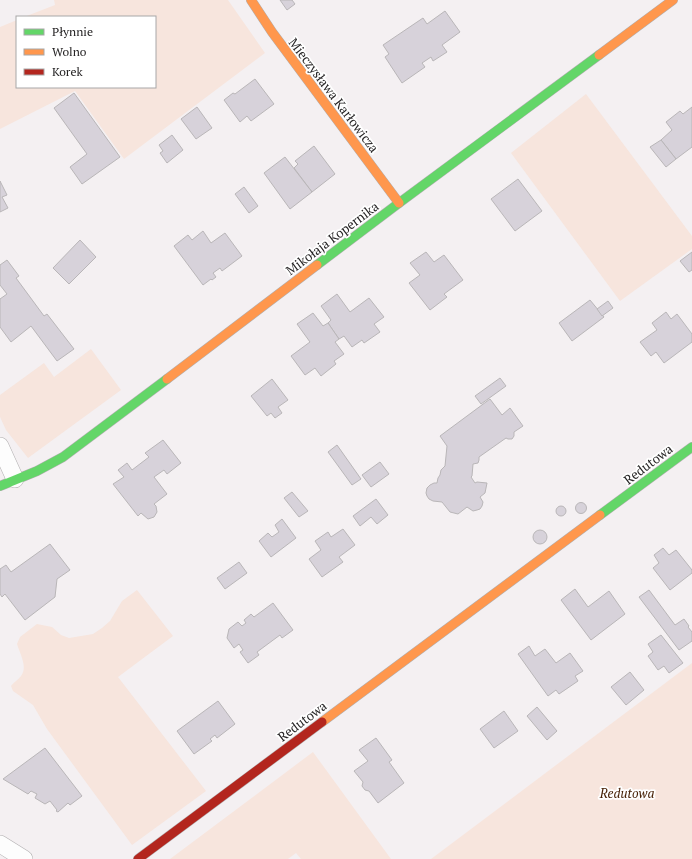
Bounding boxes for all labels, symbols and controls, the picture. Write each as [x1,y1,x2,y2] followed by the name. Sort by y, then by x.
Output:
[16,16,156,88] legend
[52,24,93,39] text: Płynnie
[285,34,383,156] street label: Mieczysława Karłowicza
[52,44,87,59] text: Wolno
[52,64,83,79] text: Korek
[282,197,382,279] street label: Mikołaja Kopernika
[620,439,677,488] street label: Redutowa
[274,696,331,745] street label: Redutowa
[599,784,654,802] park label: Redutowa

